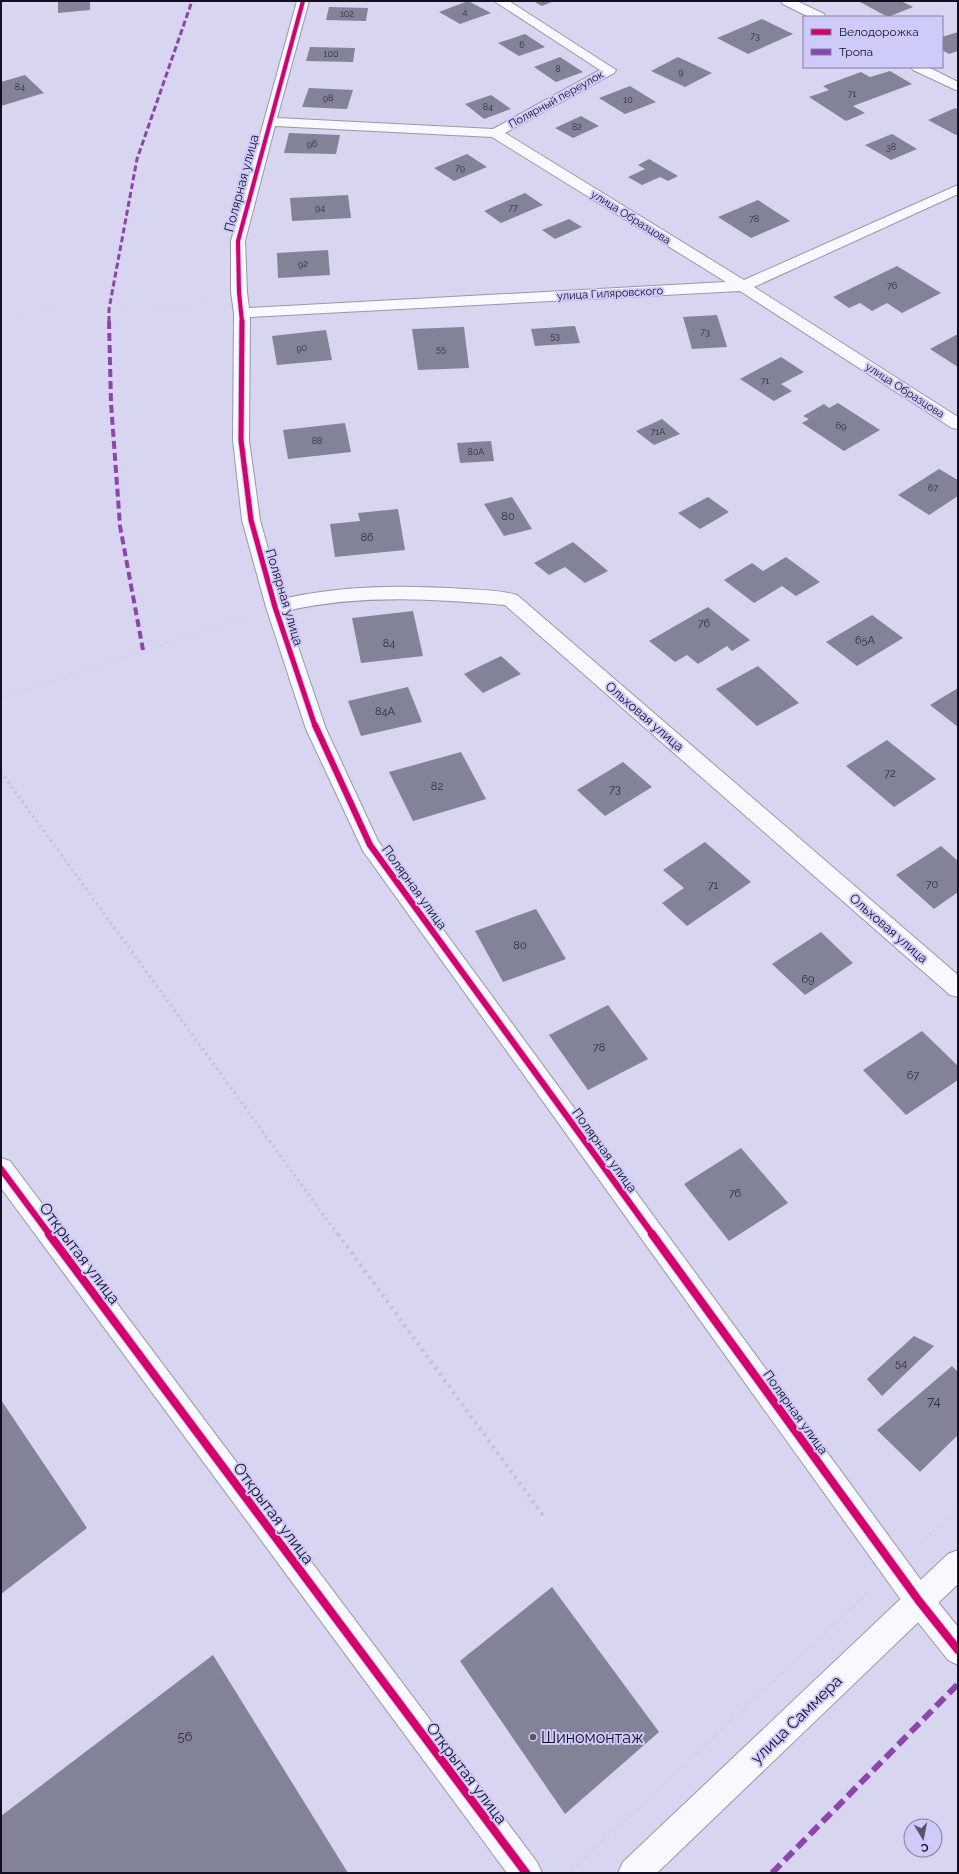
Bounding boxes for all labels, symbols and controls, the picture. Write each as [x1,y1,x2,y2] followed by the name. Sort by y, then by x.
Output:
[463,7,468,17] house number: 4
[340,9,354,19] house number: 102
[803,16,943,68] legend
[839,25,919,39] text: Велодорожка
[750,31,760,41] house number: 73
[519,40,525,50] house number: 6
[839,45,873,59] text: Тропа
[324,49,339,59] house number: 100
[555,64,561,74] house number: 8
[678,67,684,77] house number: 9
[506,68,606,131] street label: Полярный переулок
[15,82,25,92] house number: 84
[848,89,856,99] house number: 71
[323,93,333,103] house number: 98
[623,95,633,105] house number: 10
[483,102,493,112] house number: 84
[572,122,582,132] house number: 82
[221,133,262,234] street label: Полярная улица
[307,139,318,149] house number: 96
[886,142,896,152] house number: 38
[455,163,465,173] house number: 79
[588,188,673,247] street label: улица Образцова
[315,203,325,213] house number: 94
[508,203,518,213] house number: 77
[749,214,759,224] house number: 78
[298,259,308,269] house number: 92
[887,281,898,291] house number: 76
[557,284,664,303] street label: улица Гиляровского
[700,327,710,337] house number: 73
[550,331,560,341] house number: 53
[297,343,308,353] house number: 90
[436,344,446,354] house number: 55
[863,360,947,421] street label: улица Образцова
[761,376,769,386] house number: 71
[836,421,846,431] house number: 69
[651,427,665,437] house number: 71А
[312,436,322,446] house number: 88
[468,447,484,457] house number: 80А
[928,483,938,493] house number: 67
[501,510,515,523] house number: 80
[360,531,374,544] house number: 86
[263,547,306,647] street label: Полярная улица
[698,617,711,630] house number: 76
[855,634,876,647] house number: 65А
[383,637,395,650] house number: 84
[603,678,687,754] street label: Ольховая улица
[375,705,396,718] house number: 84А
[884,767,896,780] house number: 72
[431,780,443,793] house number: 82
[609,783,621,796] house number: 73
[379,842,450,932] street label: Полярная улица
[926,878,939,891] house number: 70
[708,879,719,892] house number: 71
[847,890,931,966] street label: Ольховая улица
[513,939,527,952] house number: 80
[801,973,815,986] house number: 69
[593,1041,605,1054] house number: 78
[907,1069,919,1082] house number: 67
[569,1105,640,1195] street label: Полярная улица
[729,1187,742,1200] house number: 76
[35,1199,124,1308] street label: Открытая улица
[895,1357,907,1370] house number: 54
[760,1367,831,1457] street label: Полярная улица
[927,1394,941,1409] house number: 74
[229,1459,318,1568] street label: Открытая улица
[747,1671,846,1768] street label: улица Саммера
[422,1719,511,1828] street label: Открытая улица
[541,1728,644,1747] place label: Шиномонтаж
[178,1729,193,1744] house number: 56
[528,1732,538,1742] marker: Шиномонтаж
[903,1818,943,1858] north arrow
[919,1840,929,1854] text: С

